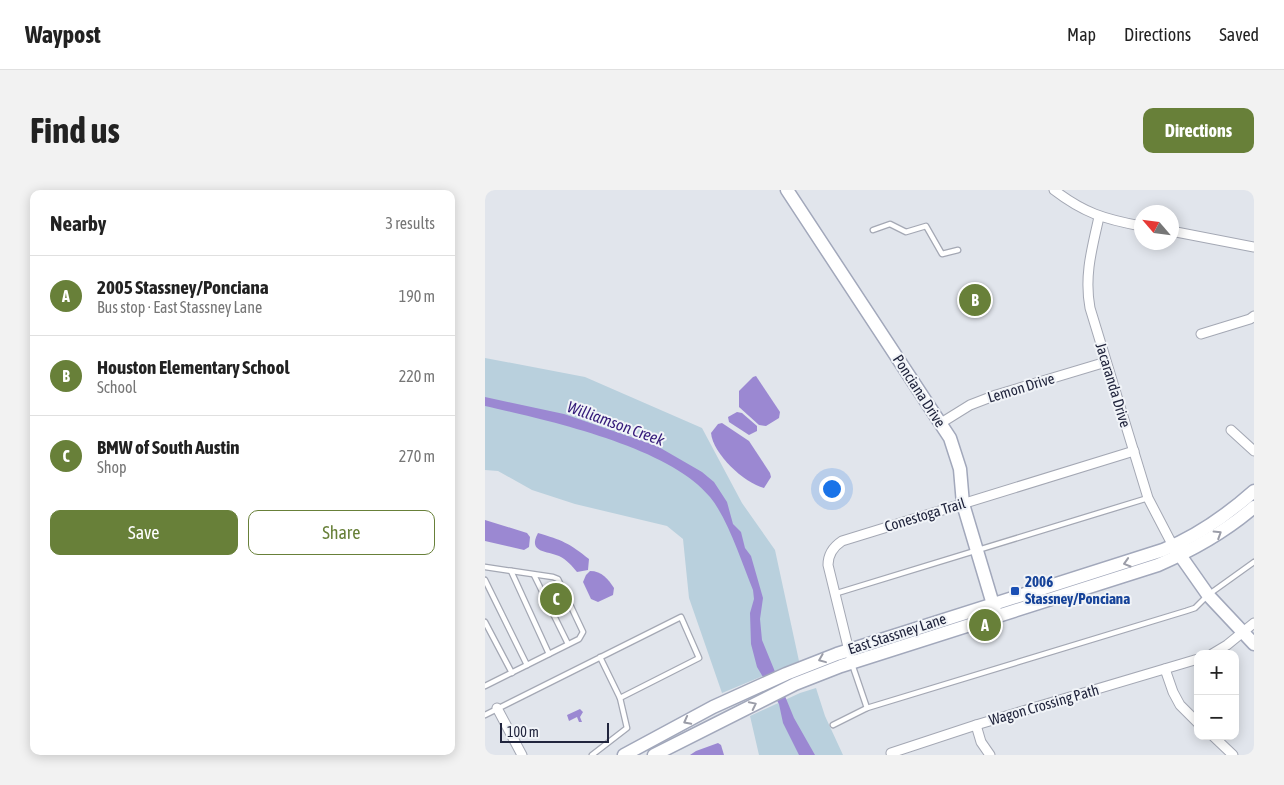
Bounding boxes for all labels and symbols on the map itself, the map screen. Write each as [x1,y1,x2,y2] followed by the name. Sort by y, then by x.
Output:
[1134,205,1179,250] north arrow
[959,281,991,319] pin: B
[1092,340,1135,430] street label: Jacaranda Drive
[890,351,949,430] street label: Ponciana Drive
[985,369,1056,406] street label: Lemon Drive
[565,397,668,449] water label: Williamson Creek
[819,476,845,502] your location
[882,494,967,535] street label: Conestoga Trail
[1213,531,1222,540] one-way arrow
[1124,557,1132,567] one-way arrow
[1025,573,1130,607] place label: 2006 Stassney/Ponciana
[540,580,572,618] pin: C
[1009,585,1021,597] marker: 2006 Stassney/Ponciana
[969,606,1001,644] pin: A
[846,610,948,657] street label: East Stassney Lane
[819,654,827,664] one-way arrow
[987,681,1101,728] street label: Wagon Crossing Path
[748,700,757,711] one-way arrow
[684,715,693,725] one-way arrow
[500,720,609,743] scale bar

